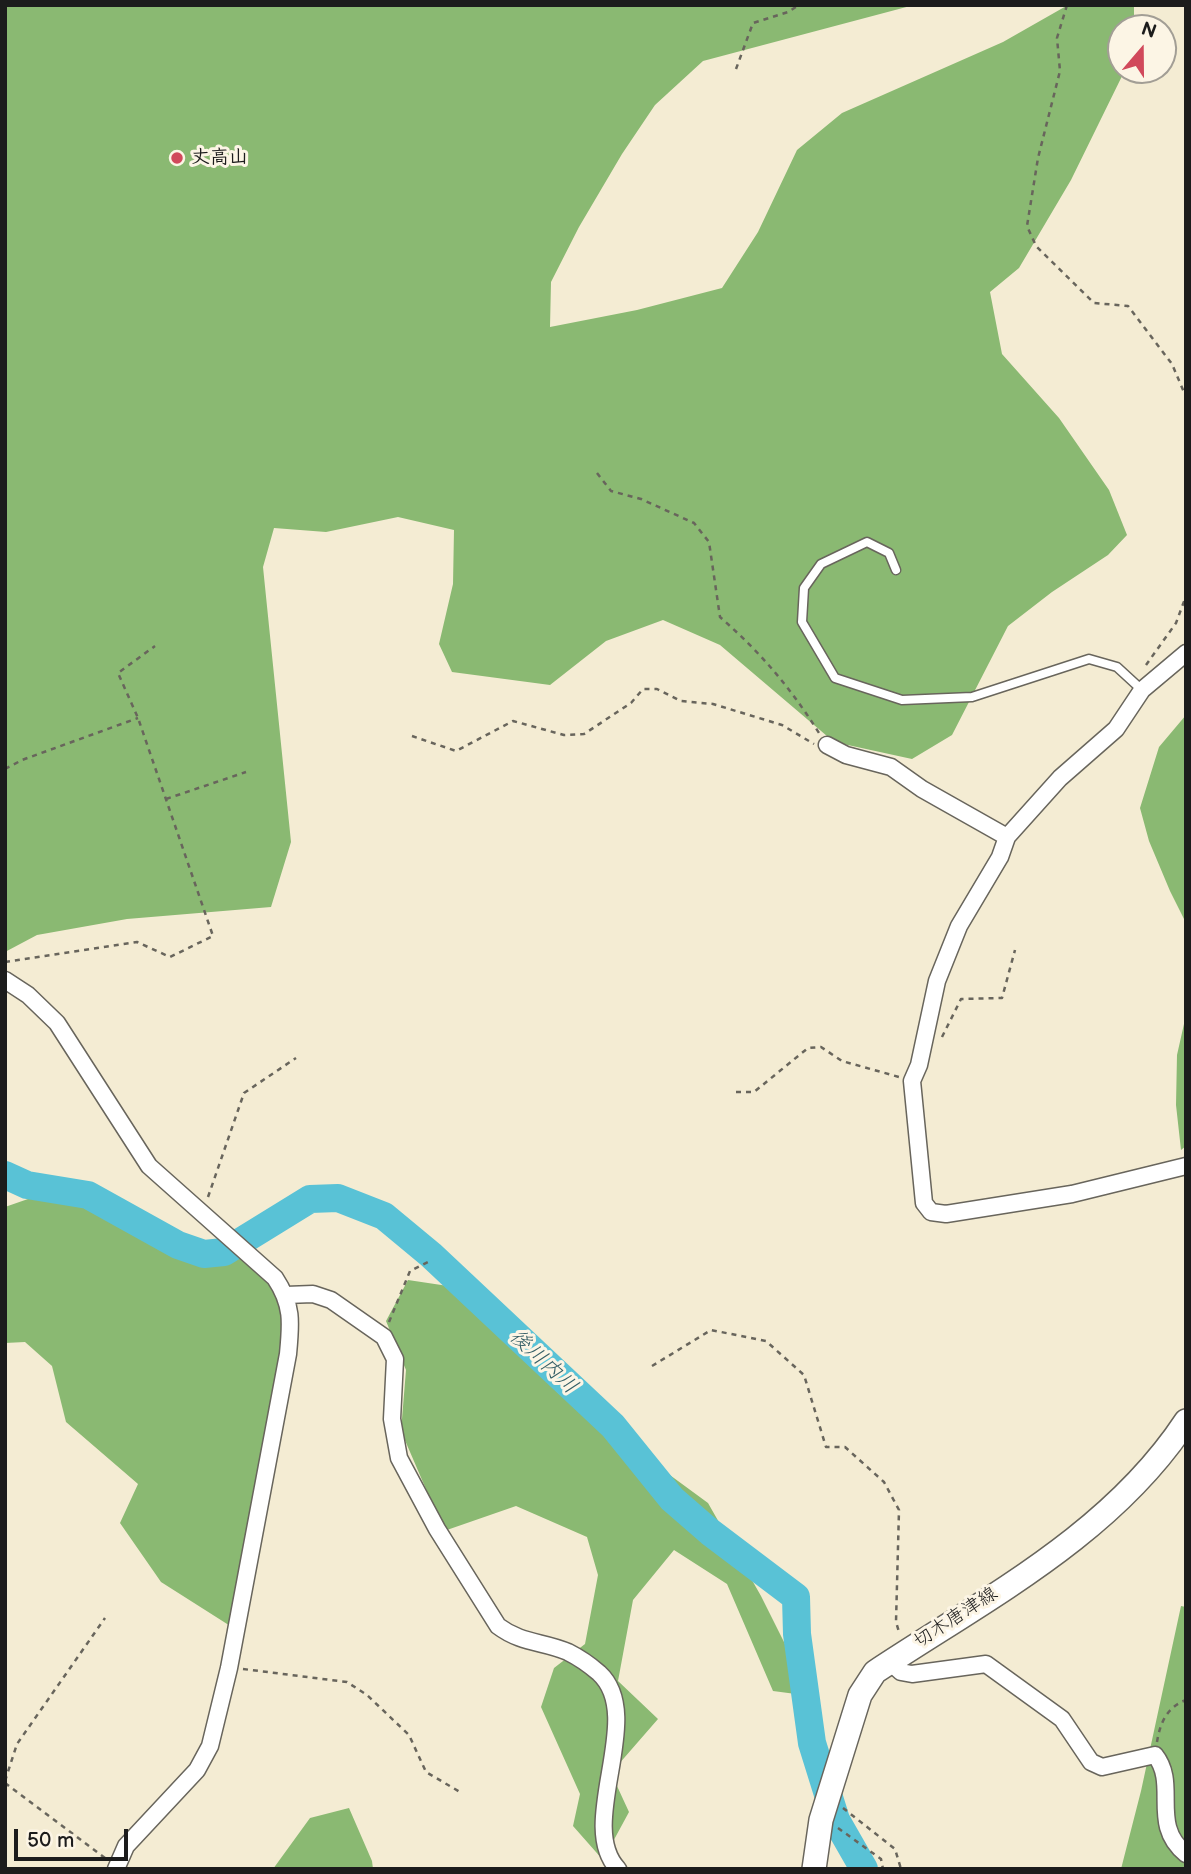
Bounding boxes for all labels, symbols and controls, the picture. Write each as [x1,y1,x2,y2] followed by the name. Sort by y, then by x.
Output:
[1107,14,1177,84] north arrow
[1138,17,1159,44] text: N
[191,147,248,169] place label: 丈高山
[169,150,185,166] marker: 丈高山
[504,1324,582,1400] water label: 後川内川
[910,1583,1002,1653] street label: 切木唐津線
[18,1814,131,1858] scale bar
[27,1828,74,1853] text: 50 m

